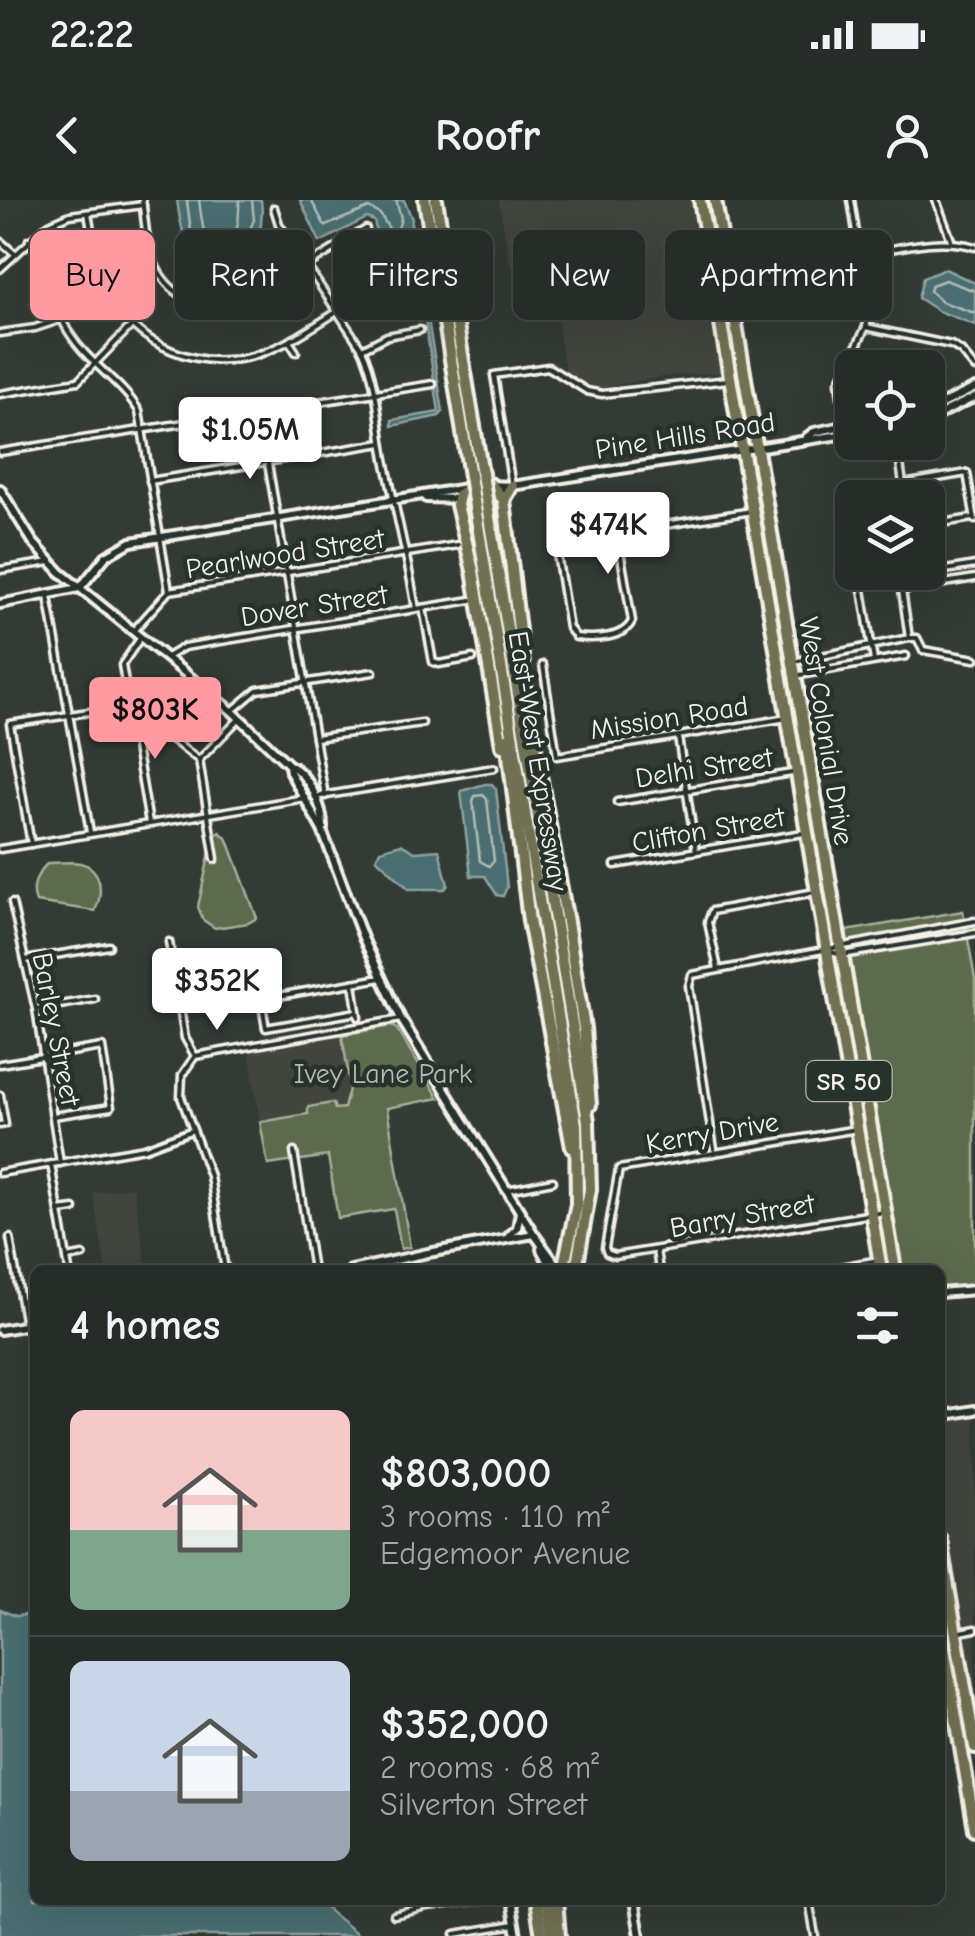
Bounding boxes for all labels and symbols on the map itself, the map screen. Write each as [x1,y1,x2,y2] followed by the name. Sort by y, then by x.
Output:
[169,397,331,482] pin: $1.05M
[593,406,777,466] street label: Pine Hills Road
[538,492,678,577] pin: $474K
[184,522,388,585] street label: Pearlwood Street
[239,578,391,633] street label: Dover Street
[792,615,860,847] street label: West Colonial Drive
[502,629,574,894] street label: East-West Expressway
[85,677,225,762] pin: $803K
[588,690,750,746] street label: Mission Road
[633,741,776,795] street label: Delhi Street
[629,801,788,859] street label: Clifton Street
[147,948,287,1033] pin: $352K
[26,950,87,1109] street label: Barley Street
[294,1058,473,1090] park label: Ivey Lane Park
[806,1061,892,1101] road number: SR 50
[643,1106,781,1160] street label: Kerry Drive
[667,1187,818,1244] street label: Barry Street

